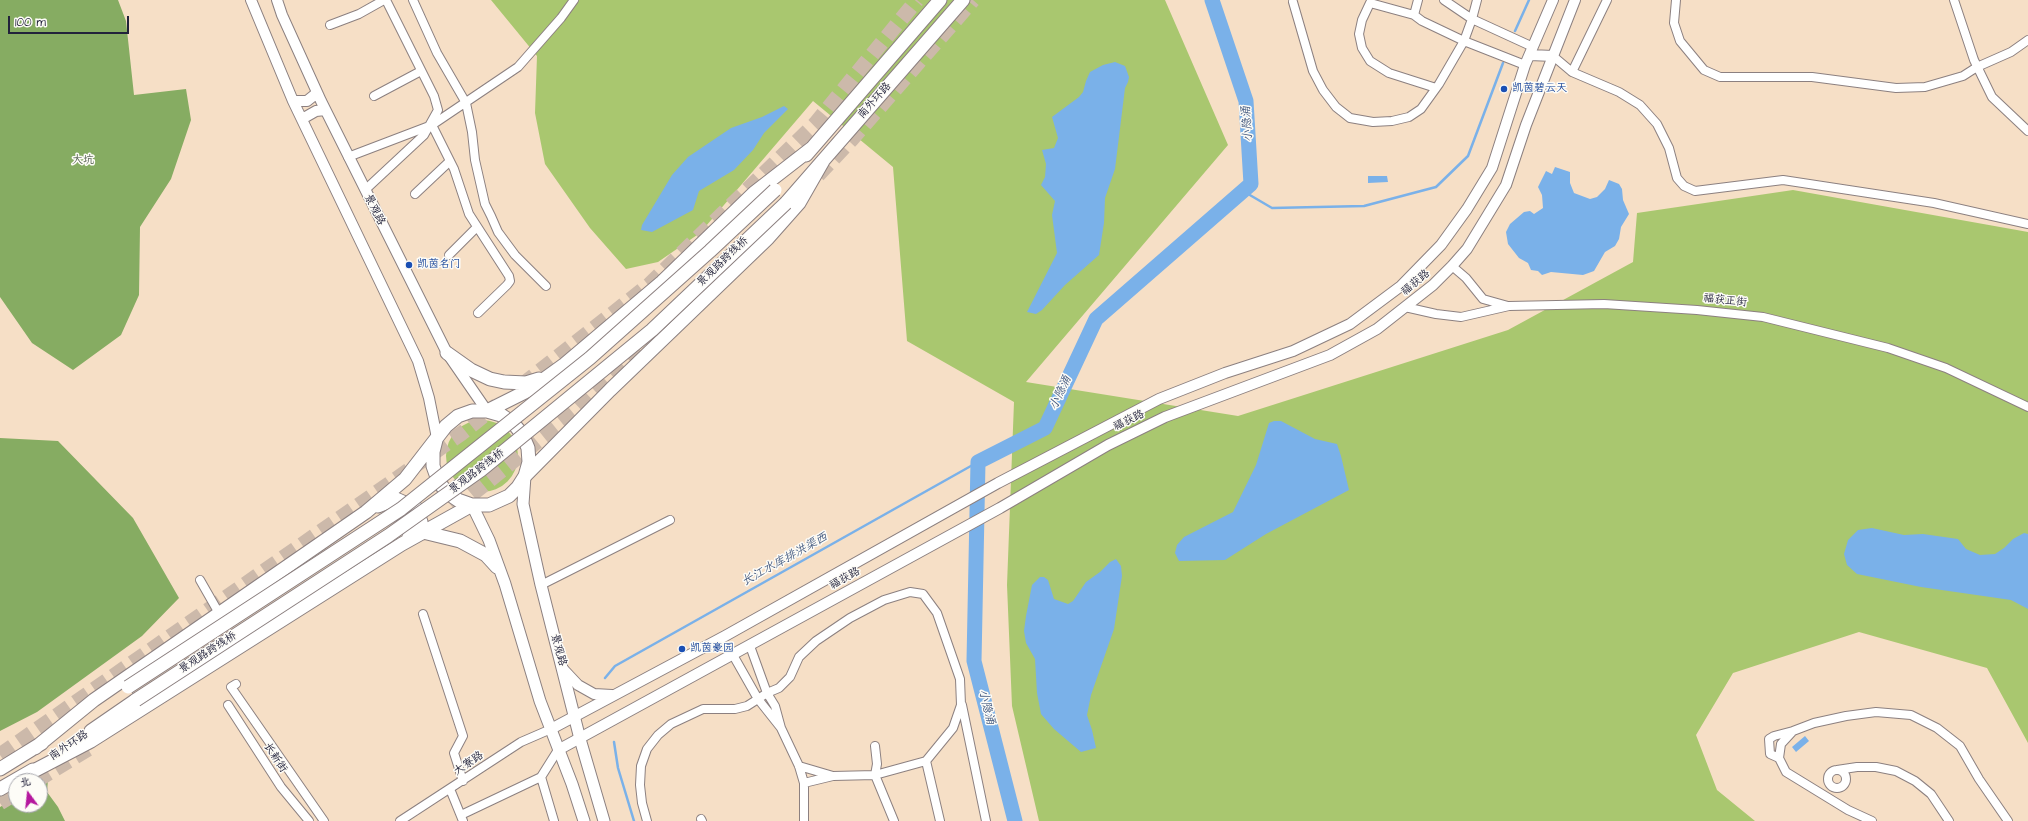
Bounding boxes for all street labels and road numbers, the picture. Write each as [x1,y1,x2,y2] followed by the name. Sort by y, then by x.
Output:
[856,80,894,122] street label: 南外环路
[361,192,387,228] street label: 景观路
[695,234,751,290] street label: 景观路跨线桥
[1399,267,1433,299] street label: 福获路
[1702,292,1748,310] street label: 福获正街
[1111,408,1147,434] street label: 福获路
[447,447,507,497] street label: 景观路跨线桥
[827,565,863,593] street label: 福获路
[177,629,239,677] street label: 景观路跨线桥
[547,632,569,668] street label: 景观路
[47,728,91,764] street label: 南外环路
[260,741,290,775] street label: 长新街
[452,749,486,779] street label: 大寮路

